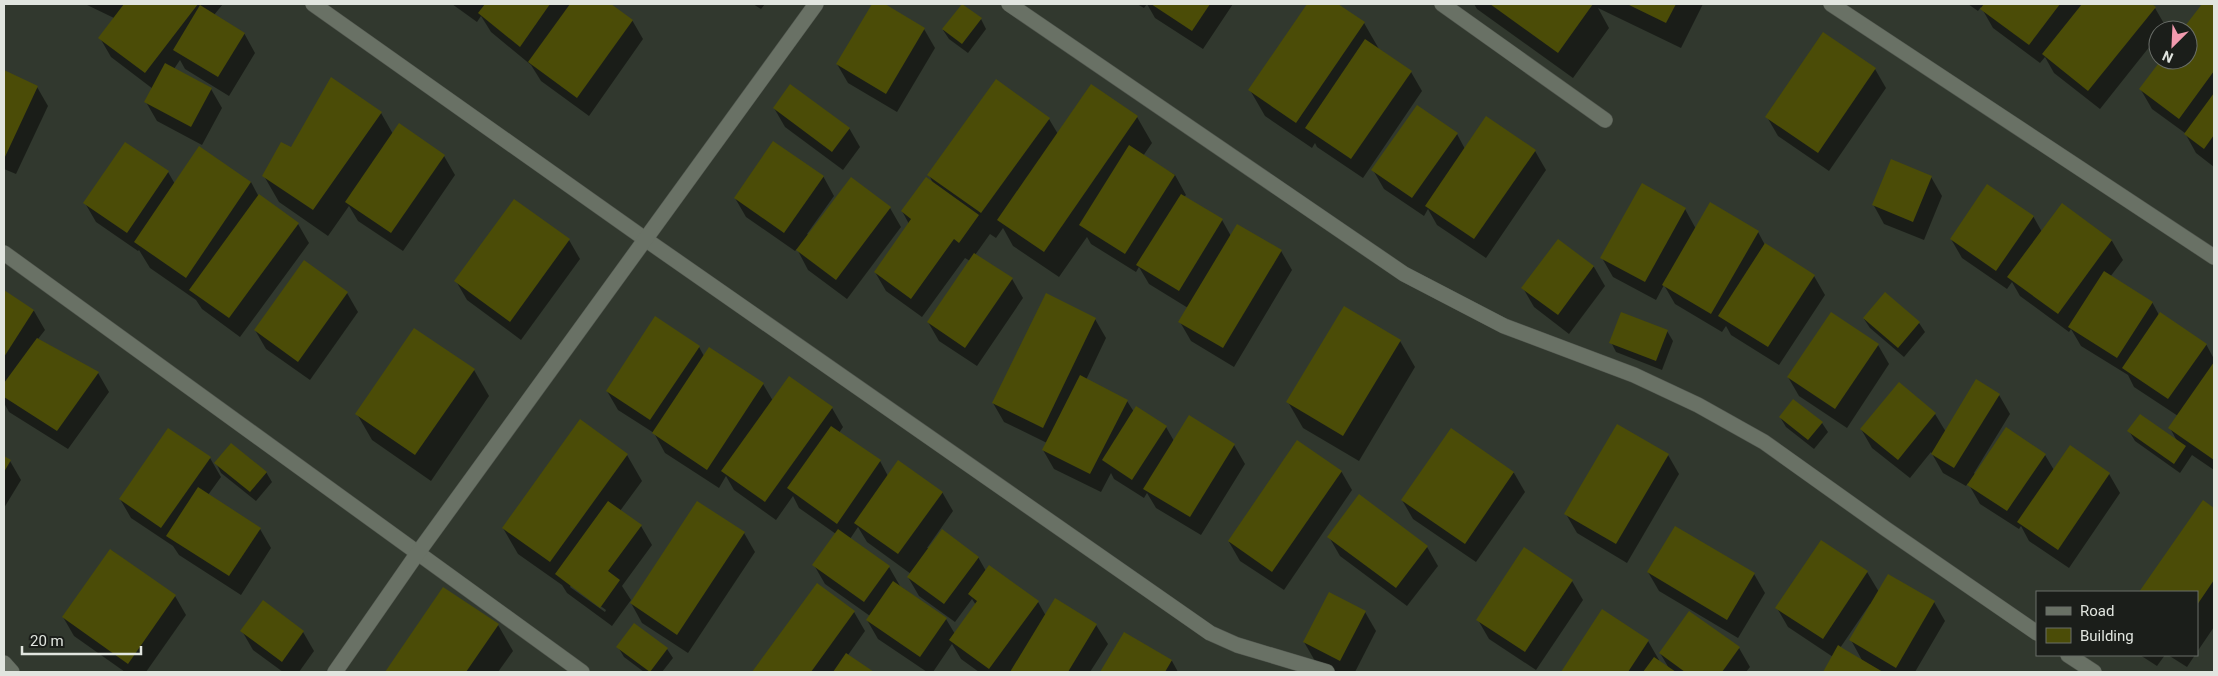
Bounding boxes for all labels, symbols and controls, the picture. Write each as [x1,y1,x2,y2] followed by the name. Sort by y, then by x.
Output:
[2148,20,2198,70] north arrow
[2160,48,2175,66] text: N
[2036,591,2198,656] legend
[2080,602,2114,620] text: Road
[22,624,141,656] scale bar
[2080,627,2134,645] text: Building
[30,632,64,650] text: 20 m

